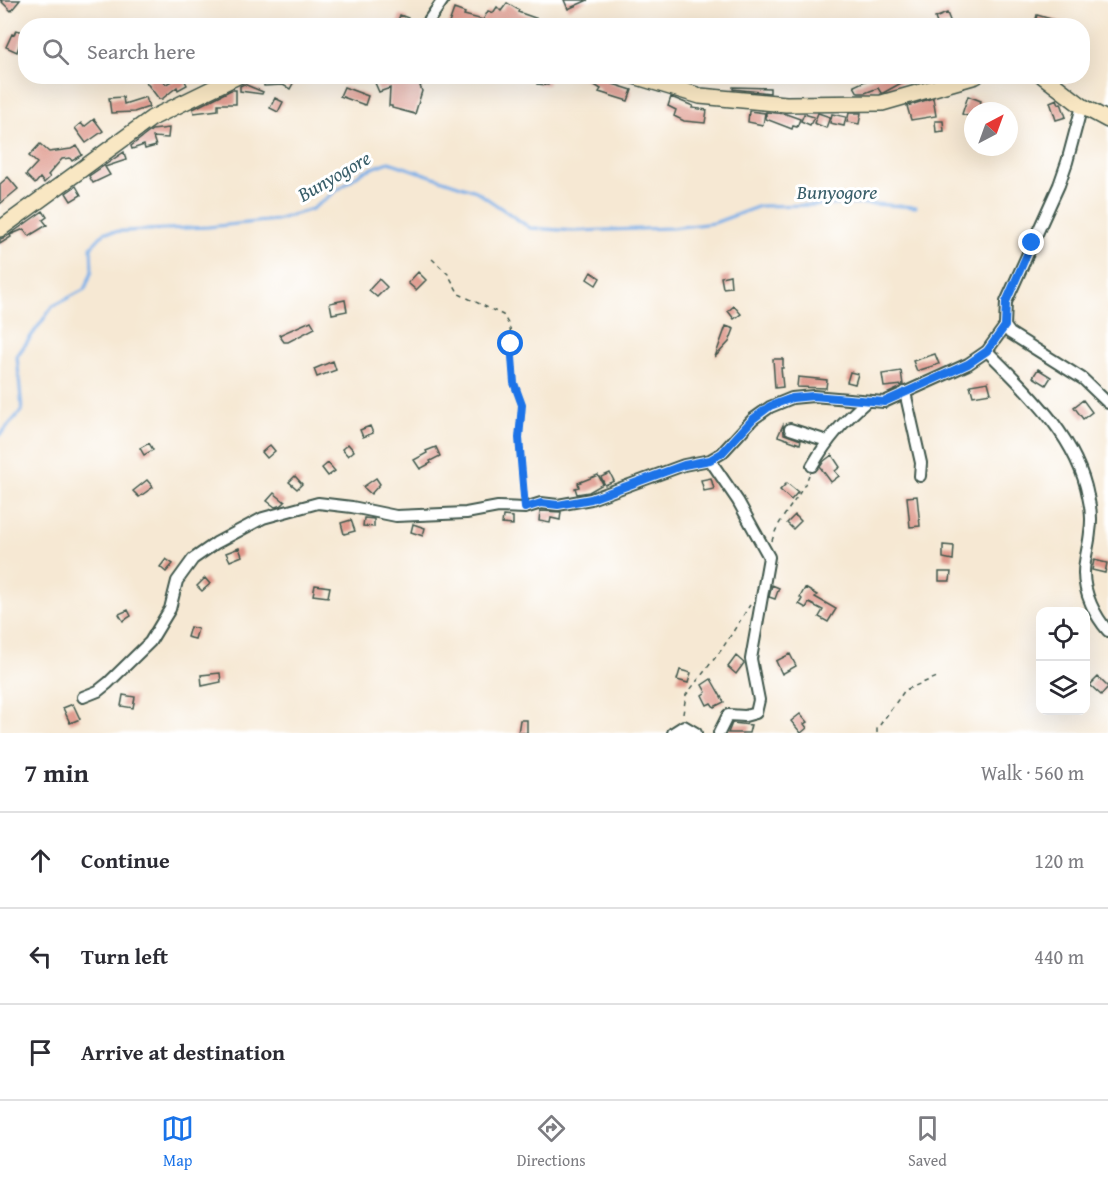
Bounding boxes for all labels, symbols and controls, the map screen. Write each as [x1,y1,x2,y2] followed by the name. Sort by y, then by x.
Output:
[18,18,1090,84] search box
[39,35,72,68] icon: search
[87,35,196,67] text: Search here
[964,102,1018,156] north arrow
[291,143,376,209] water label: Bunyogore
[796,177,877,206] water label: Bunyogore
[1018,229,1044,255] route end
[497,330,523,356] route start
[1036,607,1090,715] map controls
[1036,607,1090,661] button: locate
[1036,661,1090,715] button: layers
[24,753,89,792] text: 7 min
[981,758,1084,787] text: Walk · 560 m
[24,844,57,877] icon: ahead
[81,844,170,876] text: Continue
[1034,846,1084,875] text: 120 m
[24,940,57,973] icon: left
[81,940,168,972] text: Turn left
[1034,942,1084,971] text: 440 m
[24,1036,57,1069] icon: arrive
[81,1036,285,1068] text: Arrive at destination
[161,1112,194,1172] tab: Map
[517,1112,586,1172] tab: Directions
[908,1112,947,1172] tab: Saved

